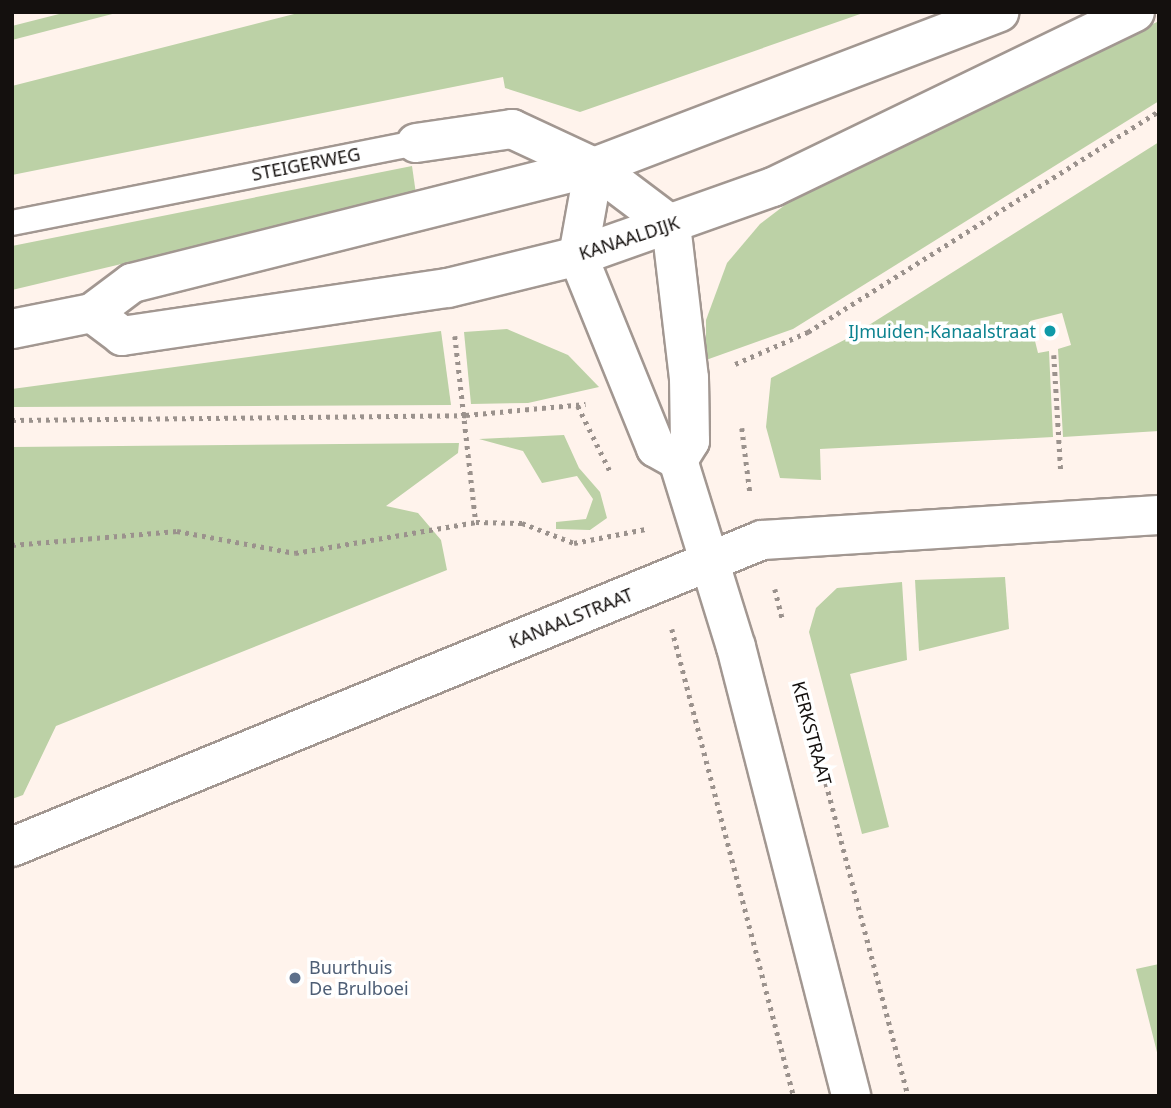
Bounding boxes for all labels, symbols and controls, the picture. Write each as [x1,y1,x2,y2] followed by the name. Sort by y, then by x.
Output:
[250,143,362,185] street label: STEIGERWEG
[576,212,682,264] street label: KANAALDIJK
[848,320,1036,342] place label: IJmuiden-Kanaalstraat
[1042,323,1058,339] marker: IJmuiden-Kanaalstraat
[506,583,636,653] street label: KANAALSTRAAT
[788,679,836,787] street label: KERKSTRAAT
[309,957,409,1000] place label: Buurthuis De Brulboei
[287,970,303,986] marker: Buurthuis De Brulboei

